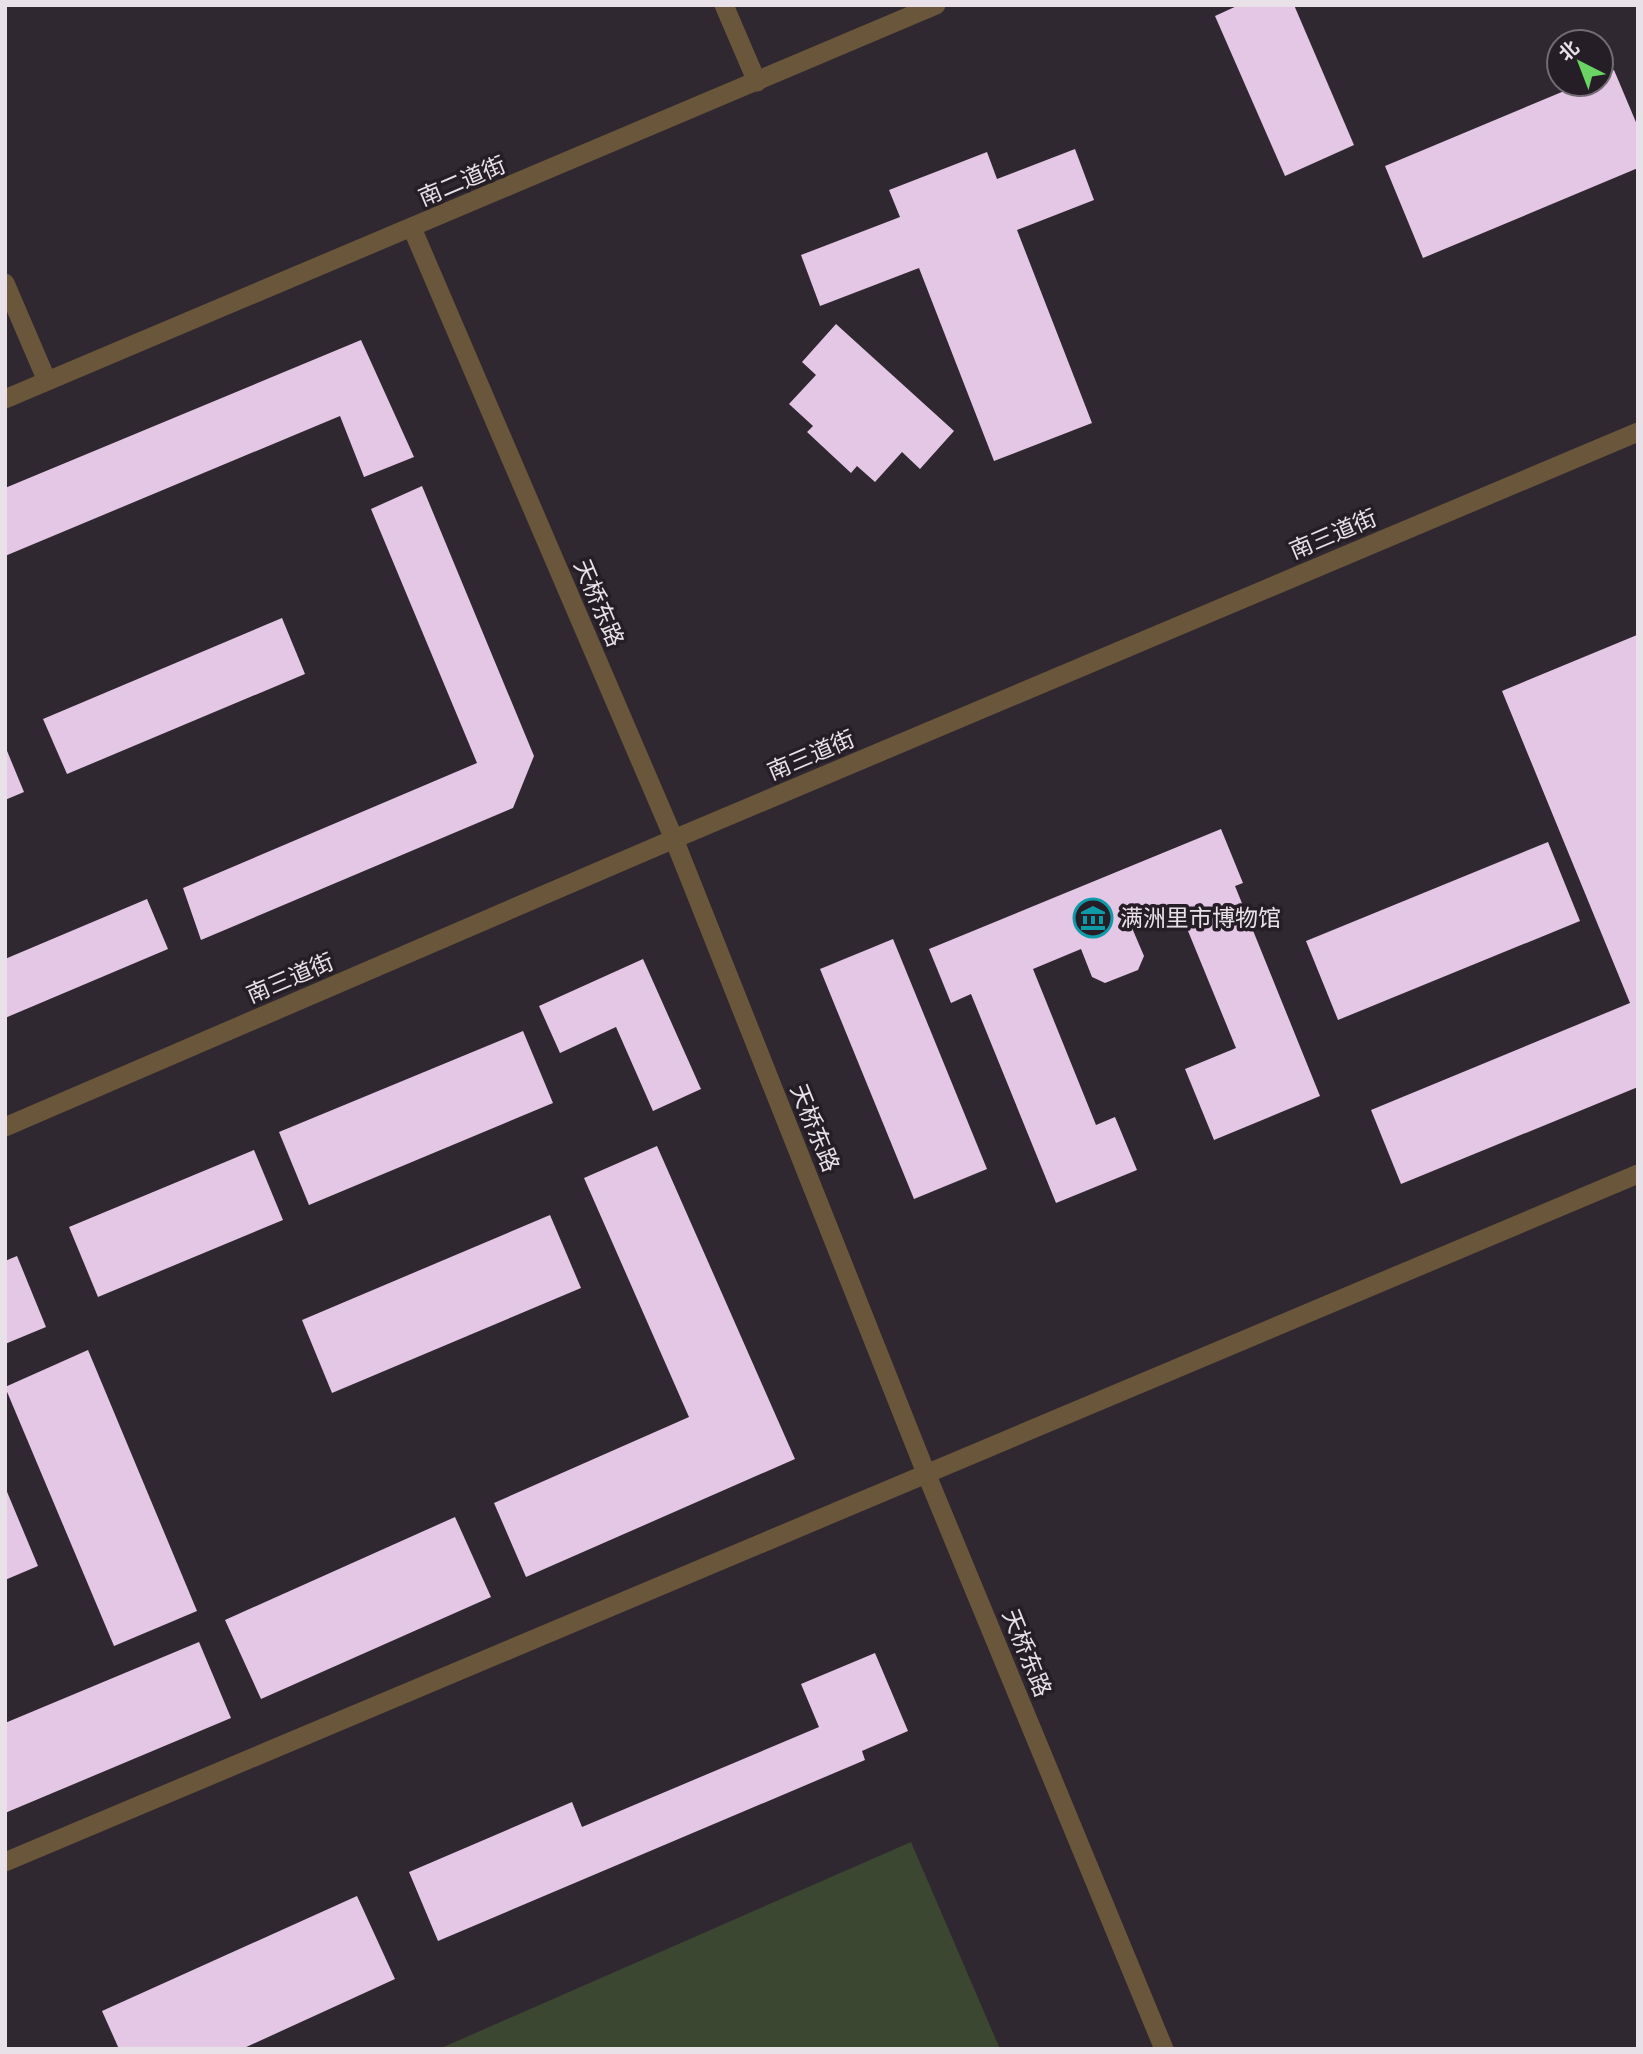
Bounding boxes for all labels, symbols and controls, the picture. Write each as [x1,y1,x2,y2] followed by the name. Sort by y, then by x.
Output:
[1545,28,1615,98] north arrow
[1554,36,1584,66] text: 北
[415,151,510,212] street label: 南二道街
[1286,504,1381,565] street label: 南三道街
[568,556,629,651] street label: 天桥东路
[764,725,859,786] street label: 南三道街
[1072,897,1114,939] museum icon: 满洲里市博物馆
[1120,905,1281,932] place label: 满洲里市博物馆
[243,948,338,1009] street label: 南三道街
[785,1080,844,1176] street label: 天桥东路
[997,1605,1056,1701] street label: 天桥东路

